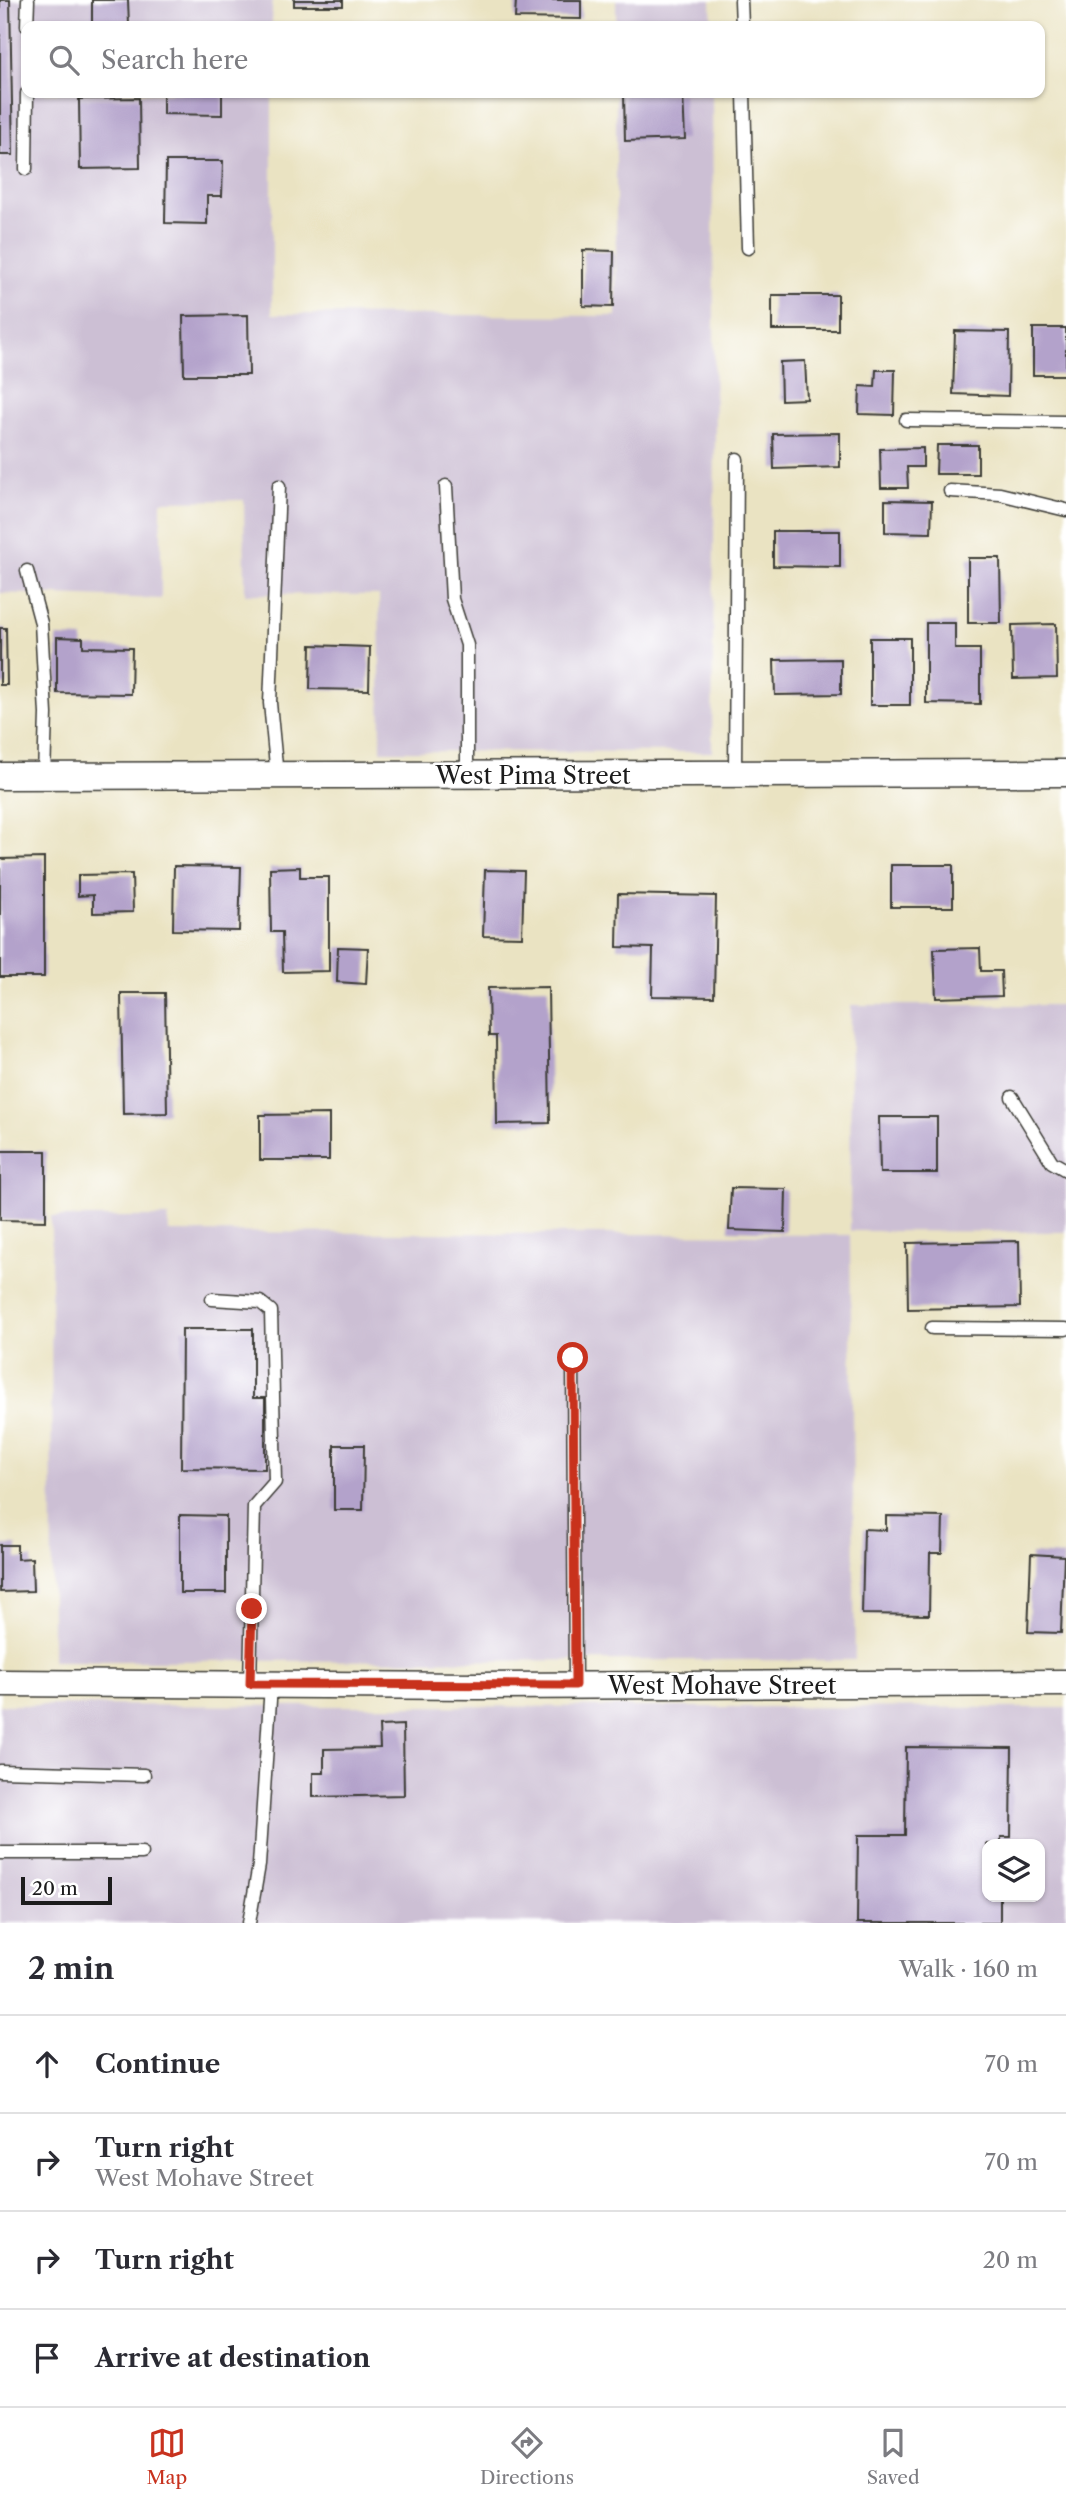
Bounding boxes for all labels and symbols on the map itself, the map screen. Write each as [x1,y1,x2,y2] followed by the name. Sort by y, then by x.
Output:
[434,761,631,790] street label: West Pima Street
[557,1342,588,1373] route start
[236,1593,267,1624] route end
[607,1671,837,1700] street label: West Mohave Street
[21,1874,112,1906] scale bar

